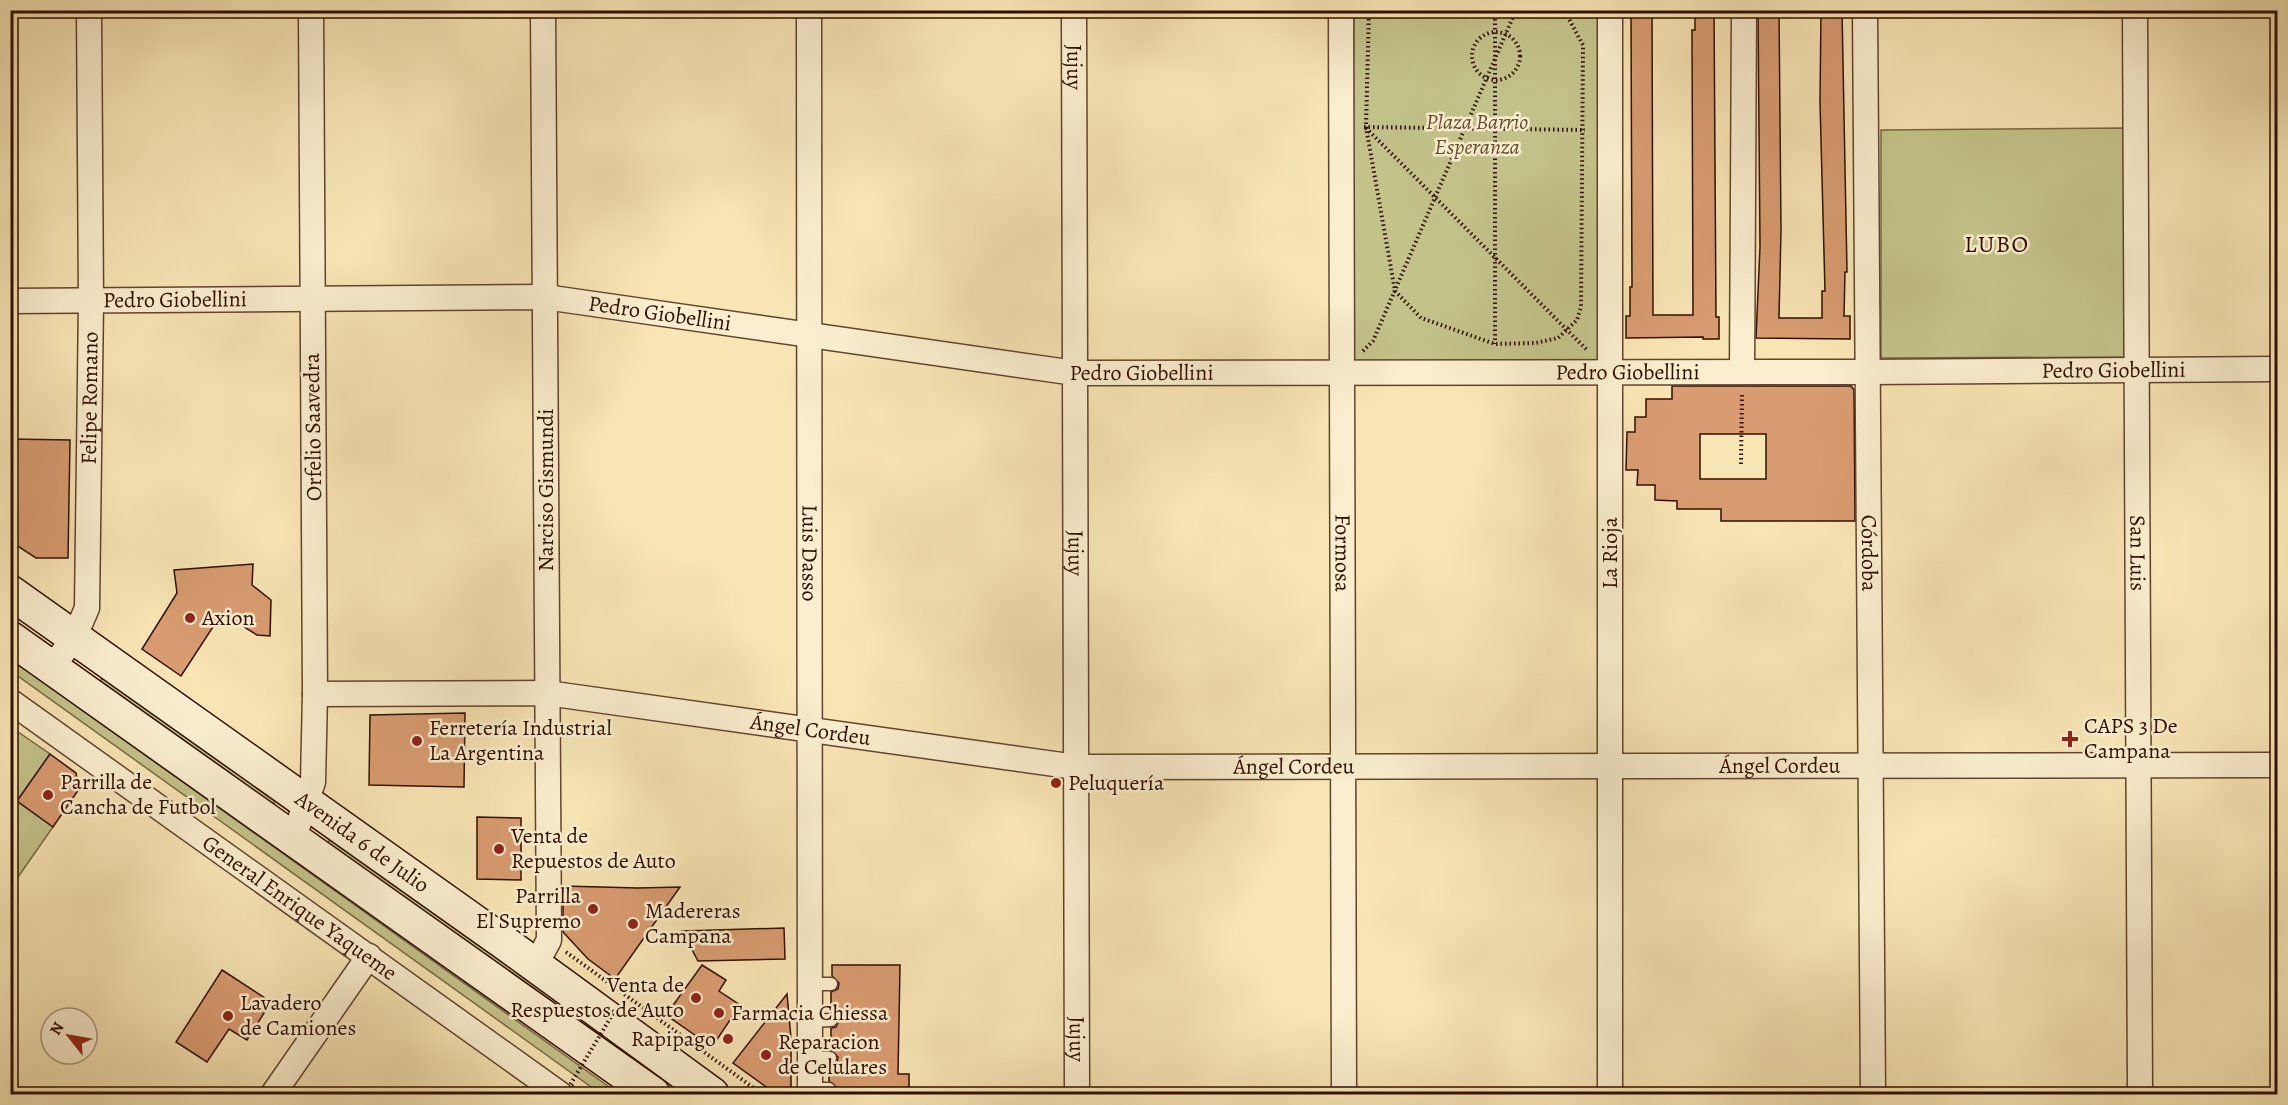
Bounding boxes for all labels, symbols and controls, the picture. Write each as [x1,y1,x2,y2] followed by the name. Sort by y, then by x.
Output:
[1059,44,1089,90] street label: Jujuy
[1426,107,1528,162] park label: Plaza Barrio Esperanza
[1964,228,2030,260] district label: LUBO
[103,284,247,315] street label: Pedro Giobellini
[586,288,733,339] street label: Pedro Giobellini
[74,331,106,465] street label: Felipe Romano
[297,352,329,501] street label: Orfelio Saavedra
[2041,355,2186,386] street label: Pedro Giobellini
[1555,357,1700,387] street label: Pedro Giobellini
[1069,358,1214,388] street label: Pedro Giobellini
[531,408,561,572] street label: Narciso Gismundi
[794,505,825,602] street label: Luis Dasso
[1327,514,1358,593] street label: Formosa
[1854,514,1884,592] street label: Córdoba
[2122,515,2153,591] street label: San Luis
[1595,516,1625,589] street label: La Rioja
[1060,530,1091,576] street label: Jujuy
[201,603,255,633] place label: Axion
[183,611,197,625] marker: Axion
[747,706,873,753] street label: Ángel Cordeu
[2084,711,2178,766] place label: CAPS 3 De Campana
[429,713,612,768] place label: Ferretería Industrial La Argentina
[2061,730,2079,748] marker: CAPS 3 De Campana
[410,734,424,748] marker: Ferretería Industrial La Argentina
[1718,751,1841,781] street label: Ángel Cordeu
[1232,752,1355,782] street label: Ángel Cordeu
[60,767,216,822] place label: Parrilla de Cancha de Futbol
[1068,768,1165,798] place label: Peluquería
[1049,776,1063,790] marker: Peluquería
[288,783,436,900] street label: Avenida 6 de Julio
[41,788,55,802] marker: Parrilla de Cancha de Futbol
[510,821,676,876] place label: Venta de Repuestos de Auto
[196,828,403,988] street label: General Enrique Yaqueme
[492,842,506,856] marker: Venta de Repuestos de Auto
[476,881,582,936] place label: Parrilla El Supremo
[645,896,741,951] place label: Madereras Campana
[586,902,600,916] marker: Parrilla El Supremo
[626,917,640,931] marker: Madereras Campana
[510,970,684,1025] place label: Venta de Respuestos de Auto
[240,988,356,1043] place label: Lavadero de Camiones
[689,991,703,1005] marker: Venta de Respuestos de Auto
[731,998,889,1028] place label: Farmacia Chiessa
[39,1006,99,1066] north arrow
[712,1006,726,1020] marker: Farmacia Chiessa
[221,1009,235,1023] marker: Lavadero de Camiones
[1062,1016,1092,1062] street label: Jujuy
[45,1018,70,1039] text: N
[631,1024,716,1054] place label: Rapipago
[778,1027,887,1082] place label: Reparacion de Celulares
[721,1032,735,1046] marker: Rapipago
[759,1048,773,1062] marker: Reparacion de Celulares

